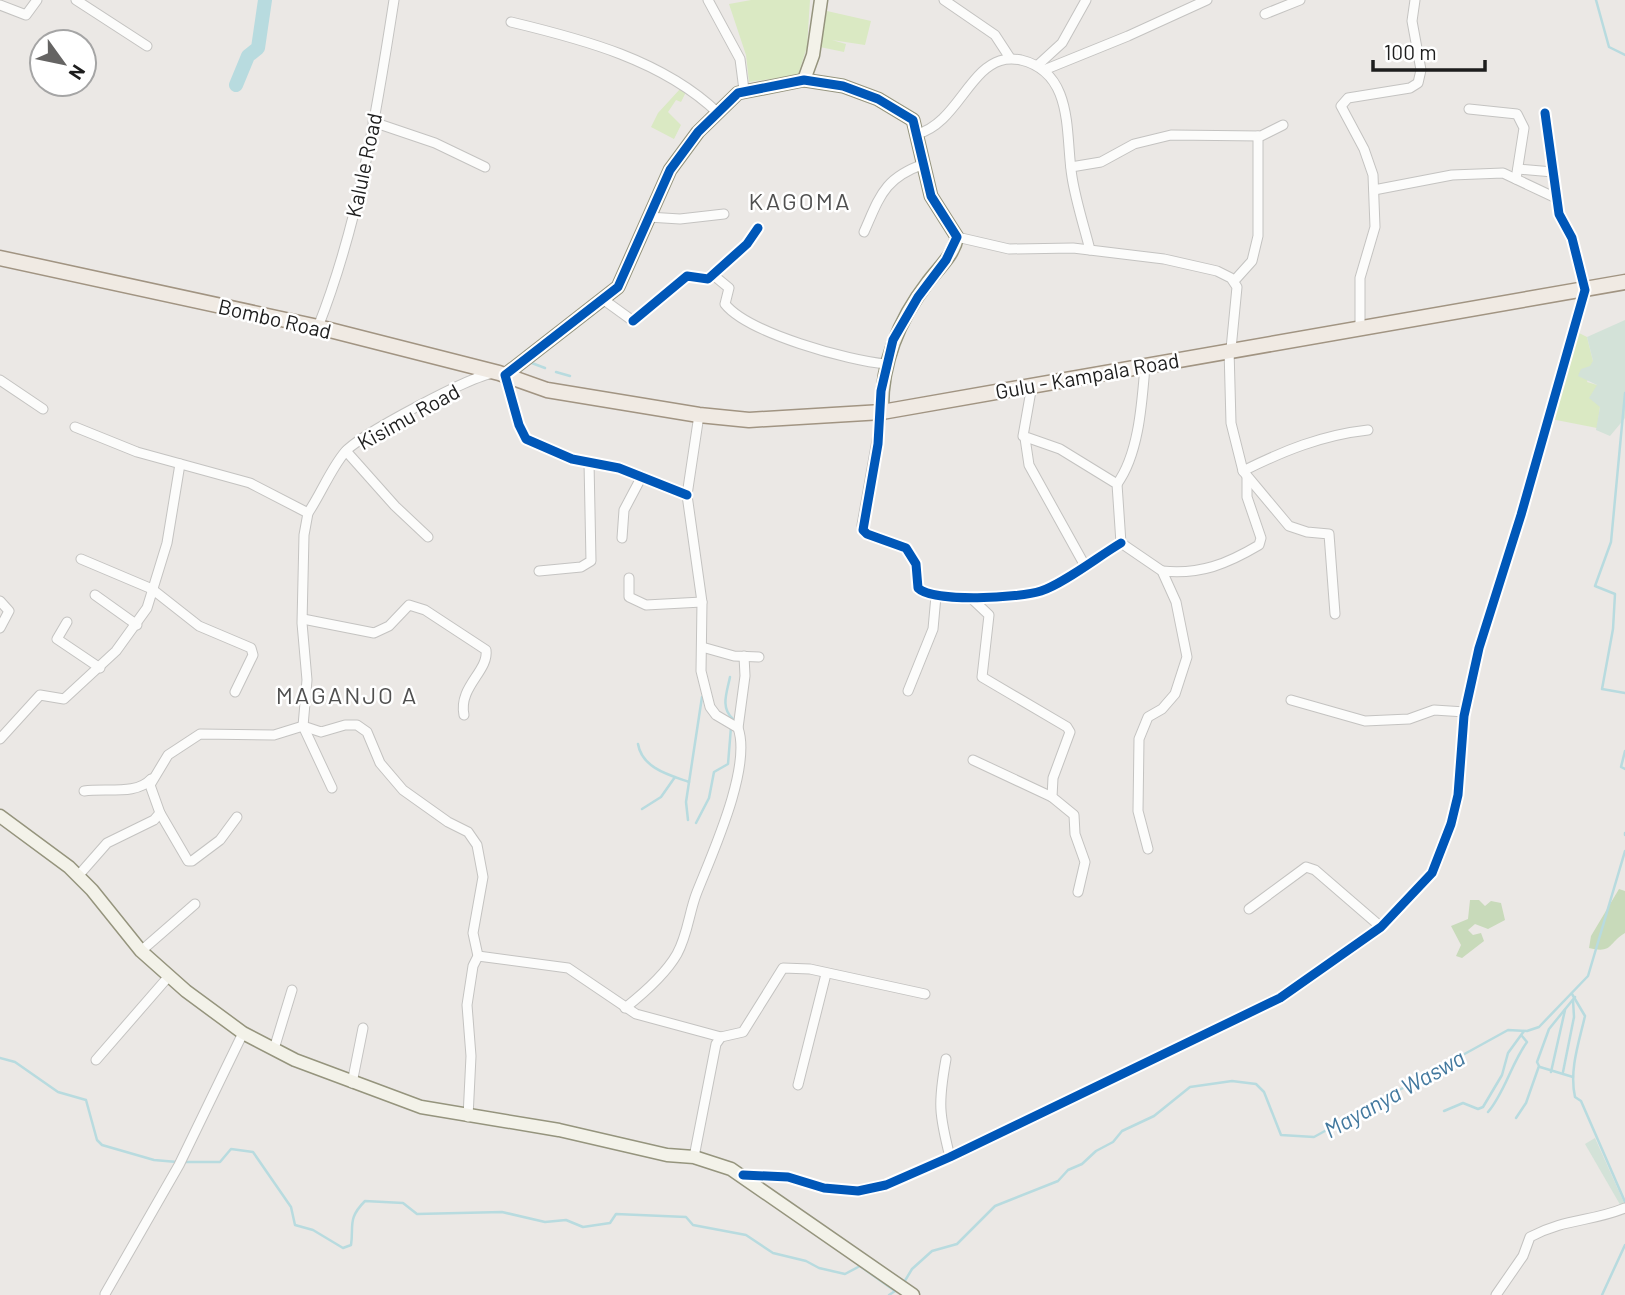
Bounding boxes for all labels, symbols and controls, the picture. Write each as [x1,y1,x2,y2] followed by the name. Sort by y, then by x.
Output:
[28,28,98,98] north arrow
[1373,28,1485,72] scale bar
[1384,39,1437,64] text: 100 m
[65,61,91,84] text: N
[340,110,386,220] street label: Kalule Road
[749,186,851,215] district label: KAGOMA
[216,293,334,343] street label: Bombo Road
[993,347,1181,403] street label: Gulu - Kampala Road
[353,378,463,454] street label: Kisimu Road
[276,680,418,709] district label: MAGANJO A
[1319,1043,1469,1143] water label: Mayanya Waswa

